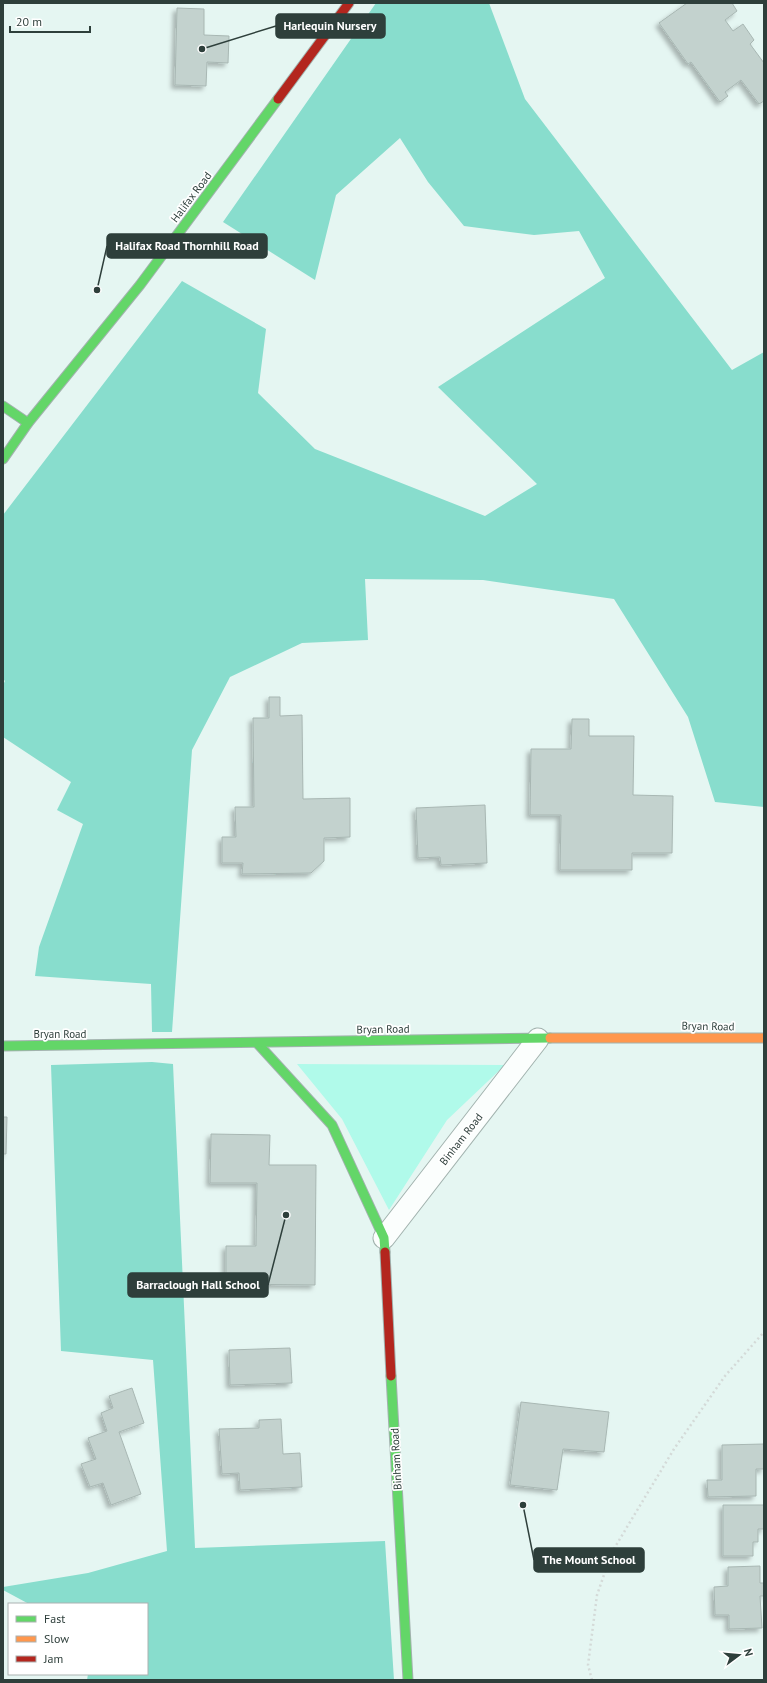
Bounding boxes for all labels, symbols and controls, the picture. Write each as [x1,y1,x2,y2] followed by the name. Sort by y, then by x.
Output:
[10,8,90,34] scale bar
[16,14,42,29] text: 20 m
[276,14,385,38] callout: Harlequin Nursery
[284,18,377,33] text: Harlequin Nursery
[167,169,215,225] street label: Halifax Road
[107,234,267,258] callout: Halifax Road Thornhill Road
[115,238,259,253] text: Halifax Road Thornhill Road
[681,1019,735,1033] street label: Bryan Road
[356,1022,410,1036] street label: Bryan Road
[34,1027,87,1041] street label: Bryan Road
[436,1110,486,1168] street label: Binham Road
[128,1273,268,1297] callout: Barraclough Hall School
[136,1277,260,1292] text: Barraclough Hall School
[387,1428,405,1490] street label: Binham Road
[534,1548,644,1572] callout: The Mount School
[542,1552,636,1567] text: The Mount School
[8,1603,148,1675] legend
[44,1611,65,1626] text: Fast
[44,1631,69,1646] text: Slow
[719,1635,759,1675] north arrow
[741,1647,756,1658] text: N
[43,1651,63,1666] text: Jam

